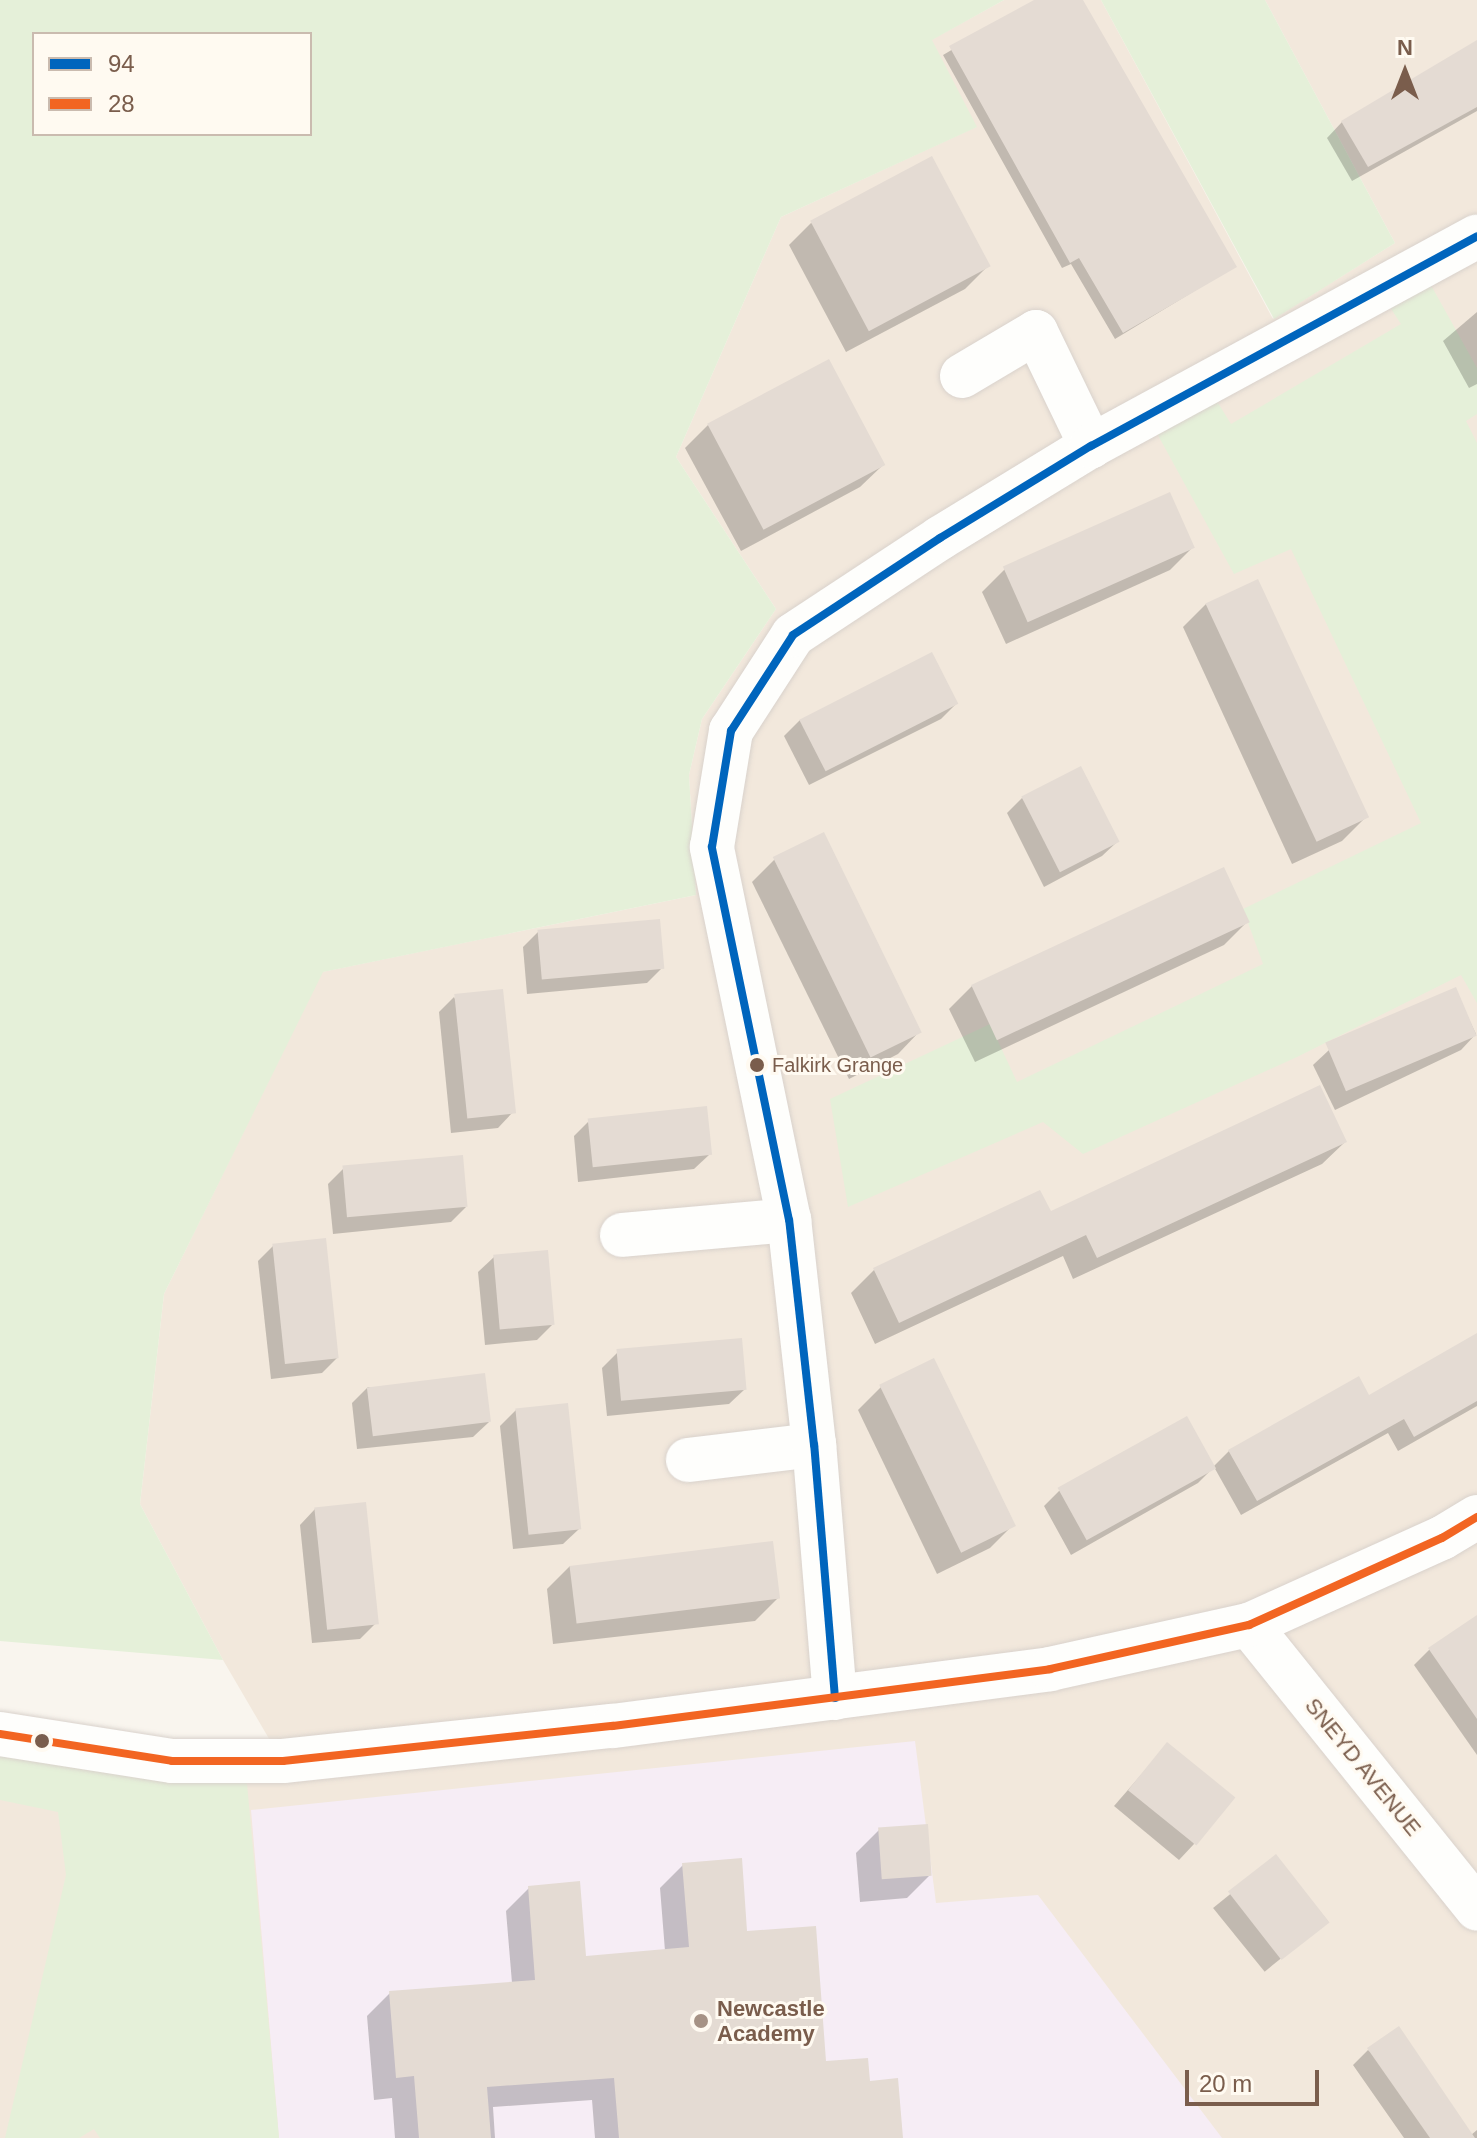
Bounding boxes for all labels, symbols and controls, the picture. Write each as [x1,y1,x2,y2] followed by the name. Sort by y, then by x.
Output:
[32,32,312,136] legend
[1365,32,1445,112] north arrow
[1397,35,1413,60] text: N
[108,50,135,77] text: 94
[108,90,135,117] text: 28
[772,1053,903,1077] place label: Falkirk Grange
[749,1057,765,1073] marker: Falkirk Grange
[1299,1692,1427,1842] street label: SNEYD AVENUE
[34,1733,50,1749] unlabelled marker
[717,1995,825,2046] place label: Newcastle Academy
[692,2012,710,2030] marker: Newcastle Academy
[1189,2054,1323,2104] scale bar
[1199,2070,1252,2097] text: 20 m

